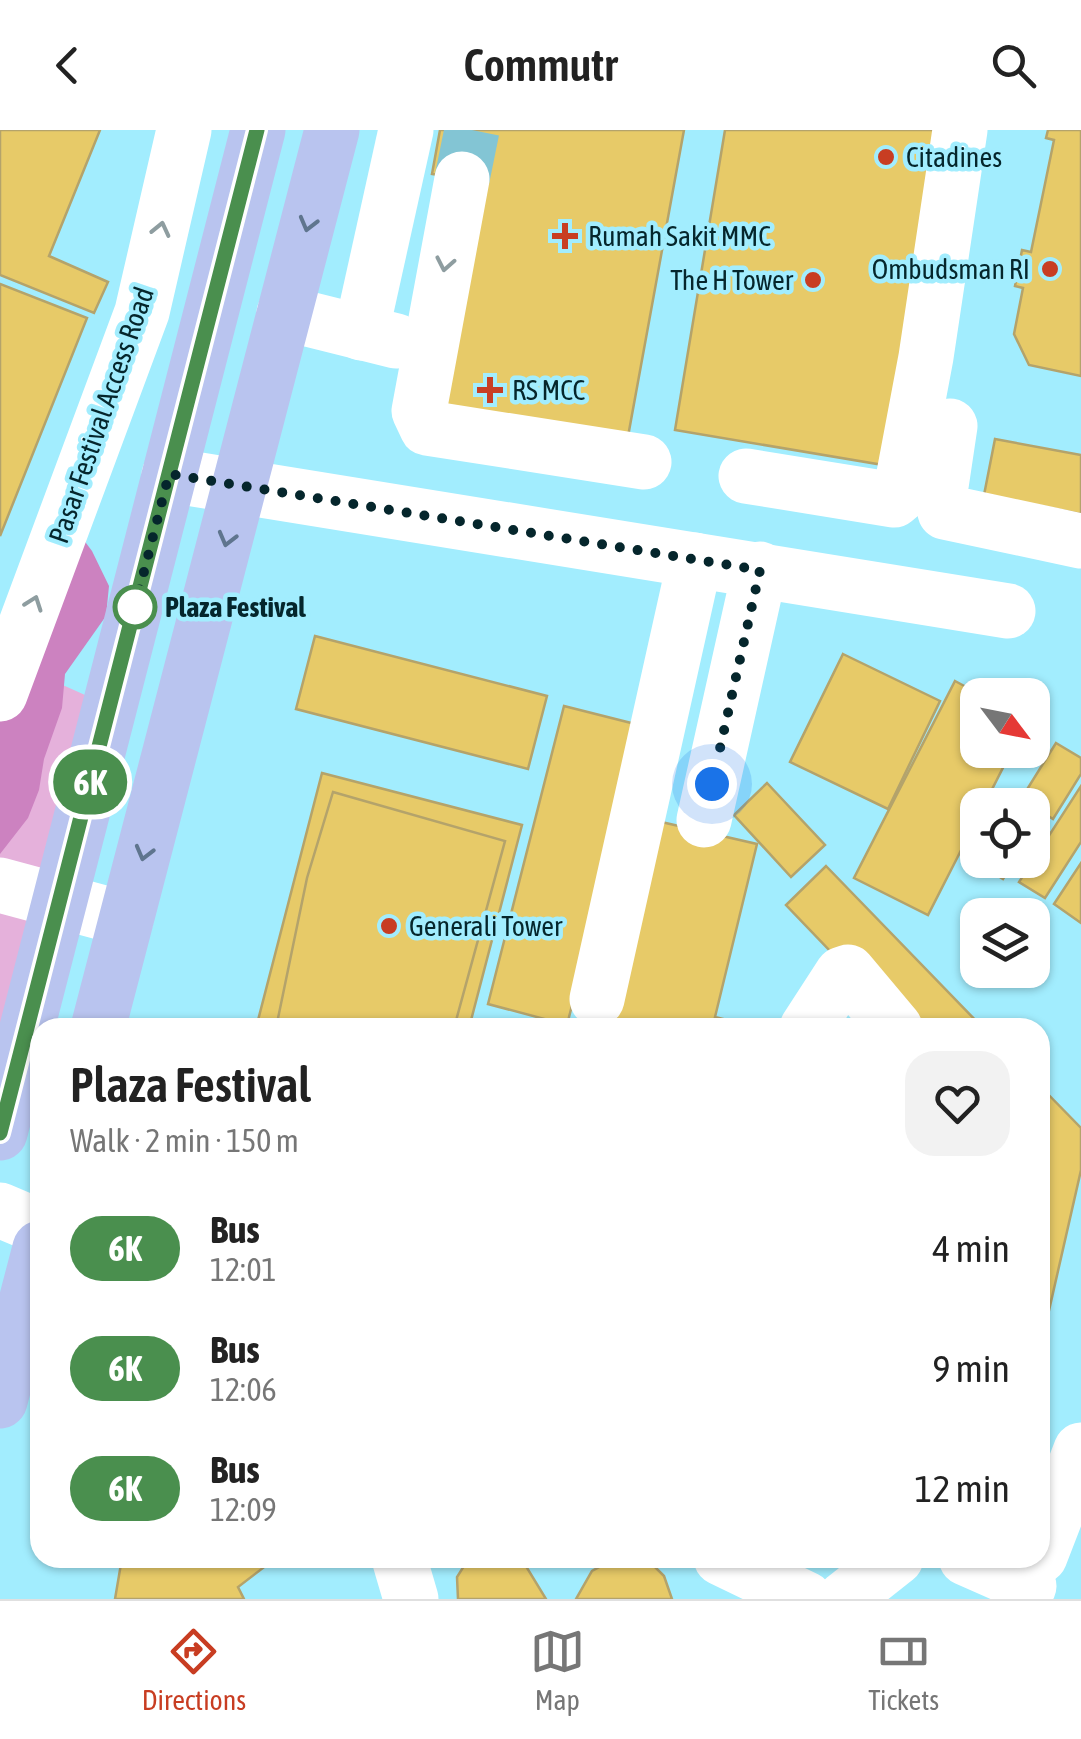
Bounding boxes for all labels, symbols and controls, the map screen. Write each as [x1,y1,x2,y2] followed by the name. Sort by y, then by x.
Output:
[40,38,95,93] icon: back
[986,38,1041,93] icon: search
[463,39,618,91] text: Commutr
[906,141,1002,173] place label: Citadines
[875,146,897,168] marker: Citadines
[298,215,319,232] one-way arrow
[588,220,771,252] place label: Rumah Sakit MMC
[150,221,171,238] one-way arrow
[552,223,578,249] marker: Rumah Sakit MMC
[872,253,1030,285] place label: Ombudsman RI
[436,255,457,272] one-way arrow
[1039,258,1061,280] marker: Ombudsman RI
[670,264,794,296] place label: The H Tower
[802,269,824,291] marker: The H Tower
[42,283,160,547] street label: Pasar Festival Access Road
[512,374,585,406] place label: RS MCC
[477,377,503,403] marker: RS MCC
[217,530,238,547] one-way arrow
[114,586,156,628] marker: Plaza Festival
[165,591,306,623] place label: Plaza Festival
[22,595,43,612] one-way arrow
[960,678,1050,768] north arrow
[960,678,1050,988] map controls
[45,750,135,814] line badge: 6K
[687,759,737,809] your location
[73,762,107,802] text: 6K
[960,788,1050,878] button: locate
[134,844,155,861] one-way arrow
[960,898,1050,988] button: layers
[409,910,563,942] place label: Generali Tower
[378,915,400,937] marker: Generali Tower
[905,1051,1010,1156] button: heart
[70,1057,311,1112] text: Plaza Festival
[70,1122,299,1159] text: Walk · 2 min · 150 m
[210,1208,260,1251] text: Bus
[932,1227,1010,1270] text: 4 min
[108,1228,142,1268] text: 6K
[210,1251,277,1288] text: 12:01
[210,1328,260,1371] text: Bus
[932,1347,1010,1390] text: 9 min
[108,1348,142,1388] text: 6K
[210,1371,277,1408] text: 12:06
[210,1448,260,1491] text: Bus
[915,1467,1010,1510] text: 12 min
[108,1468,142,1508] text: 6K
[210,1491,277,1528] text: 12:09
[142,1624,246,1716] tab: Directions
[530,1624,585,1716] tab: Map
[868,1624,939,1716] tab: Tickets

